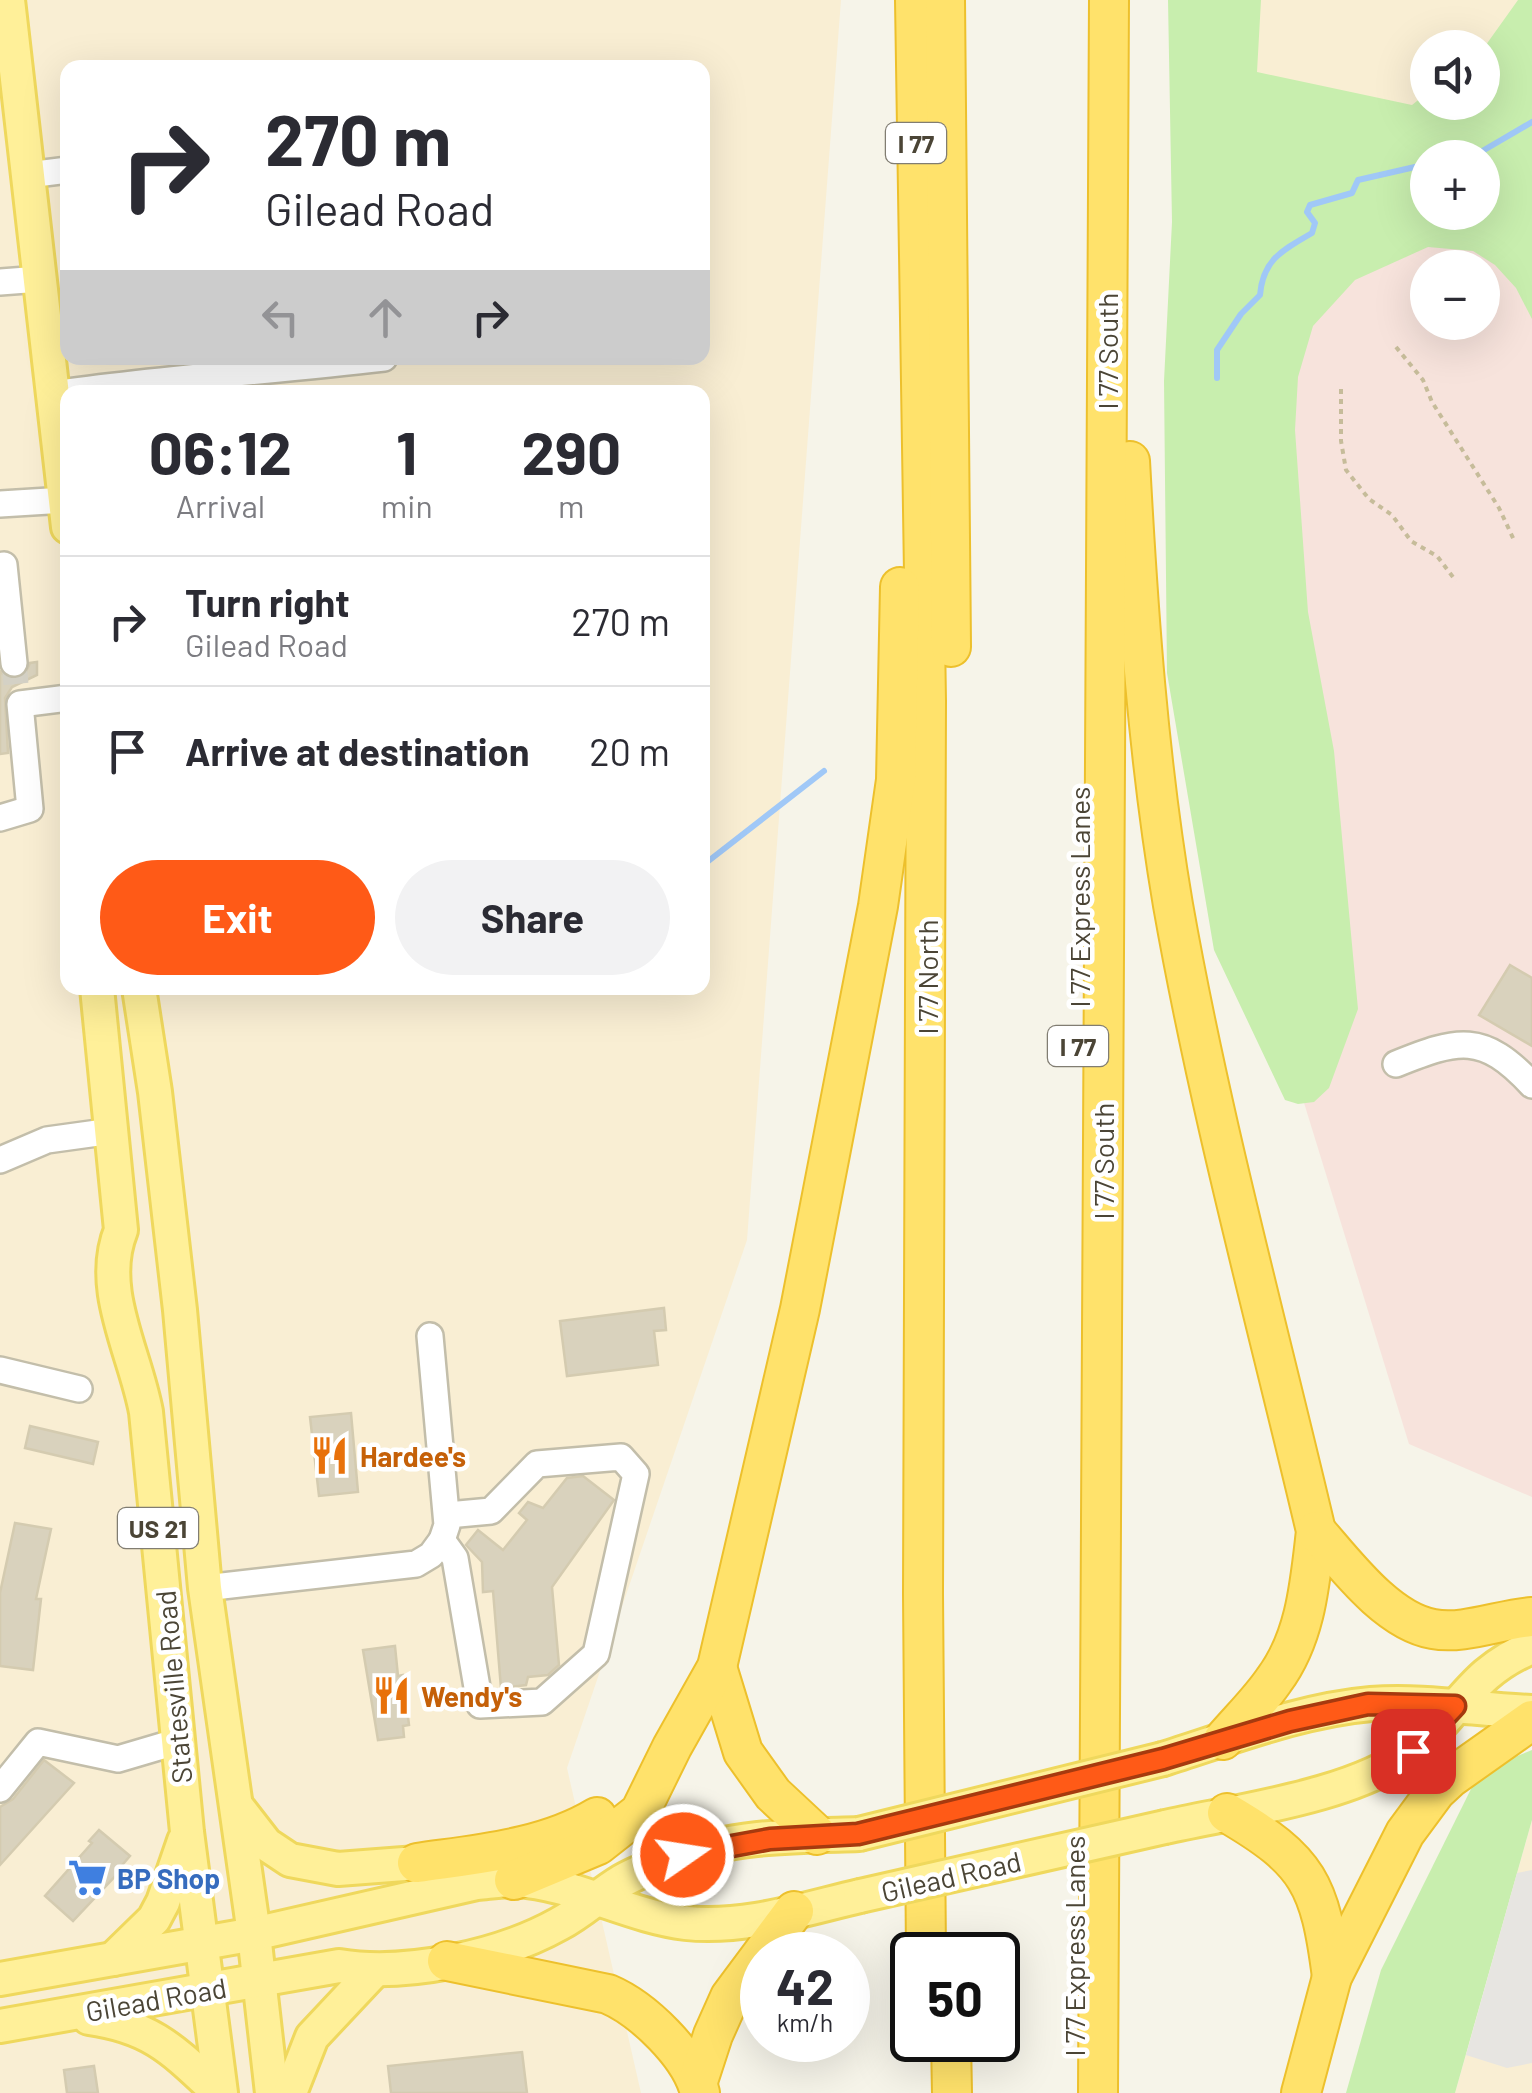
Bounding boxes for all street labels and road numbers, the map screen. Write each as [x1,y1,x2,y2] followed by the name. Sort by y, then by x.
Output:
[886,123,946,163] road number: I 77
[1090,293,1124,409] street label: I 77 South
[1062,787,1096,1007] street label: I 77 Express Lanes
[910,920,944,1035] street label: I 77 North
[1048,1026,1108,1066] road number: I 77
[1086,1103,1120,1219] street label: I 77 South
[118,1508,198,1548] road number: US 21
[148,1589,198,1785] street label: Statesville Road
[1057,1836,1091,2056] street label: I 77 Express Lanes
[878,1843,1024,1909] street label: Gilead Road
[83,1970,229,2028] street label: Gilead Road

